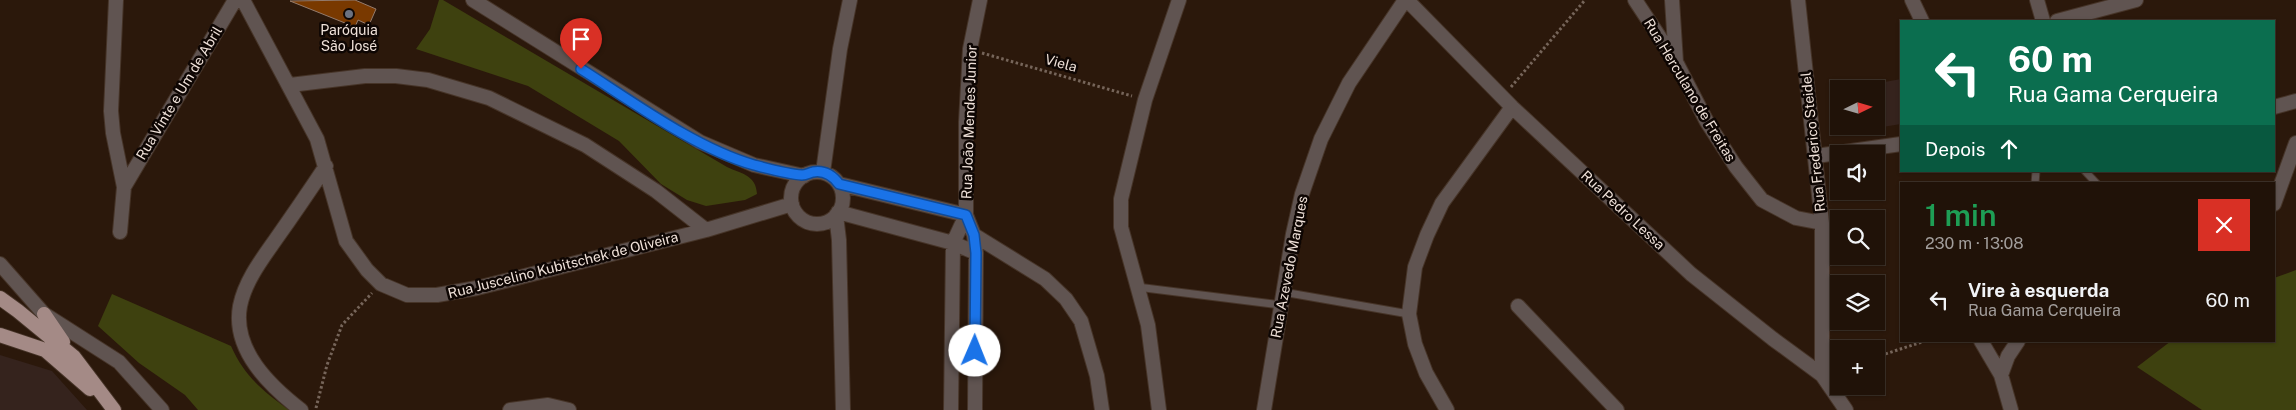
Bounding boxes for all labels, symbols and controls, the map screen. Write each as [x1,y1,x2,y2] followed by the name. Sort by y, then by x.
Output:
[343,8,355,20] marker: Paróquia São José
[1641,15,1739,165] street label: Rua Herculano de Freitas
[560,18,602,69] pin
[320,22,378,54] place label: Paróquia São José
[133,23,225,163] street label: Rua Vinte e Um de Abril
[567,25,595,53] icon: arrive
[2008,39,2093,80] text: 60 m
[1925,40,1990,105] icon: left
[958,45,980,199] street label: Rua João Mendes Junior
[1043,51,1079,75] street label: Viela
[1798,71,1828,213] street label: Rua Frederico Steidel
[1830,80,1885,135] north arrow
[1830,80,1885,395] map controls
[2008,81,2218,107] text: Rua Gama Cerqueira
[1995,135,2023,163] icon: ahead
[1925,138,1985,160] text: Depois
[1830,145,1885,200] button: sound
[1578,167,1668,253] street label: Rua Pedro Lessa
[1267,195,1311,339] street label: Rua Azevedo Marques
[1925,197,1996,233] text: 1 min
[2198,199,2250,251] button: close
[1830,210,1885,265] button: search
[446,229,680,301] street label: Rua Juscelino Kubitschek de Oliveira
[1925,234,2024,253] text: 230 m · 13:08
[1830,275,1885,330] button: layers
[1968,279,2109,301] text: Vire à esquerda
[1925,286,1953,314] icon: left
[2206,289,2250,311] text: 60 m
[1968,301,2121,320] text: Rua Gama Cerqueira
[948,324,1000,376] position arrow
[1830,340,1885,395] button: +

